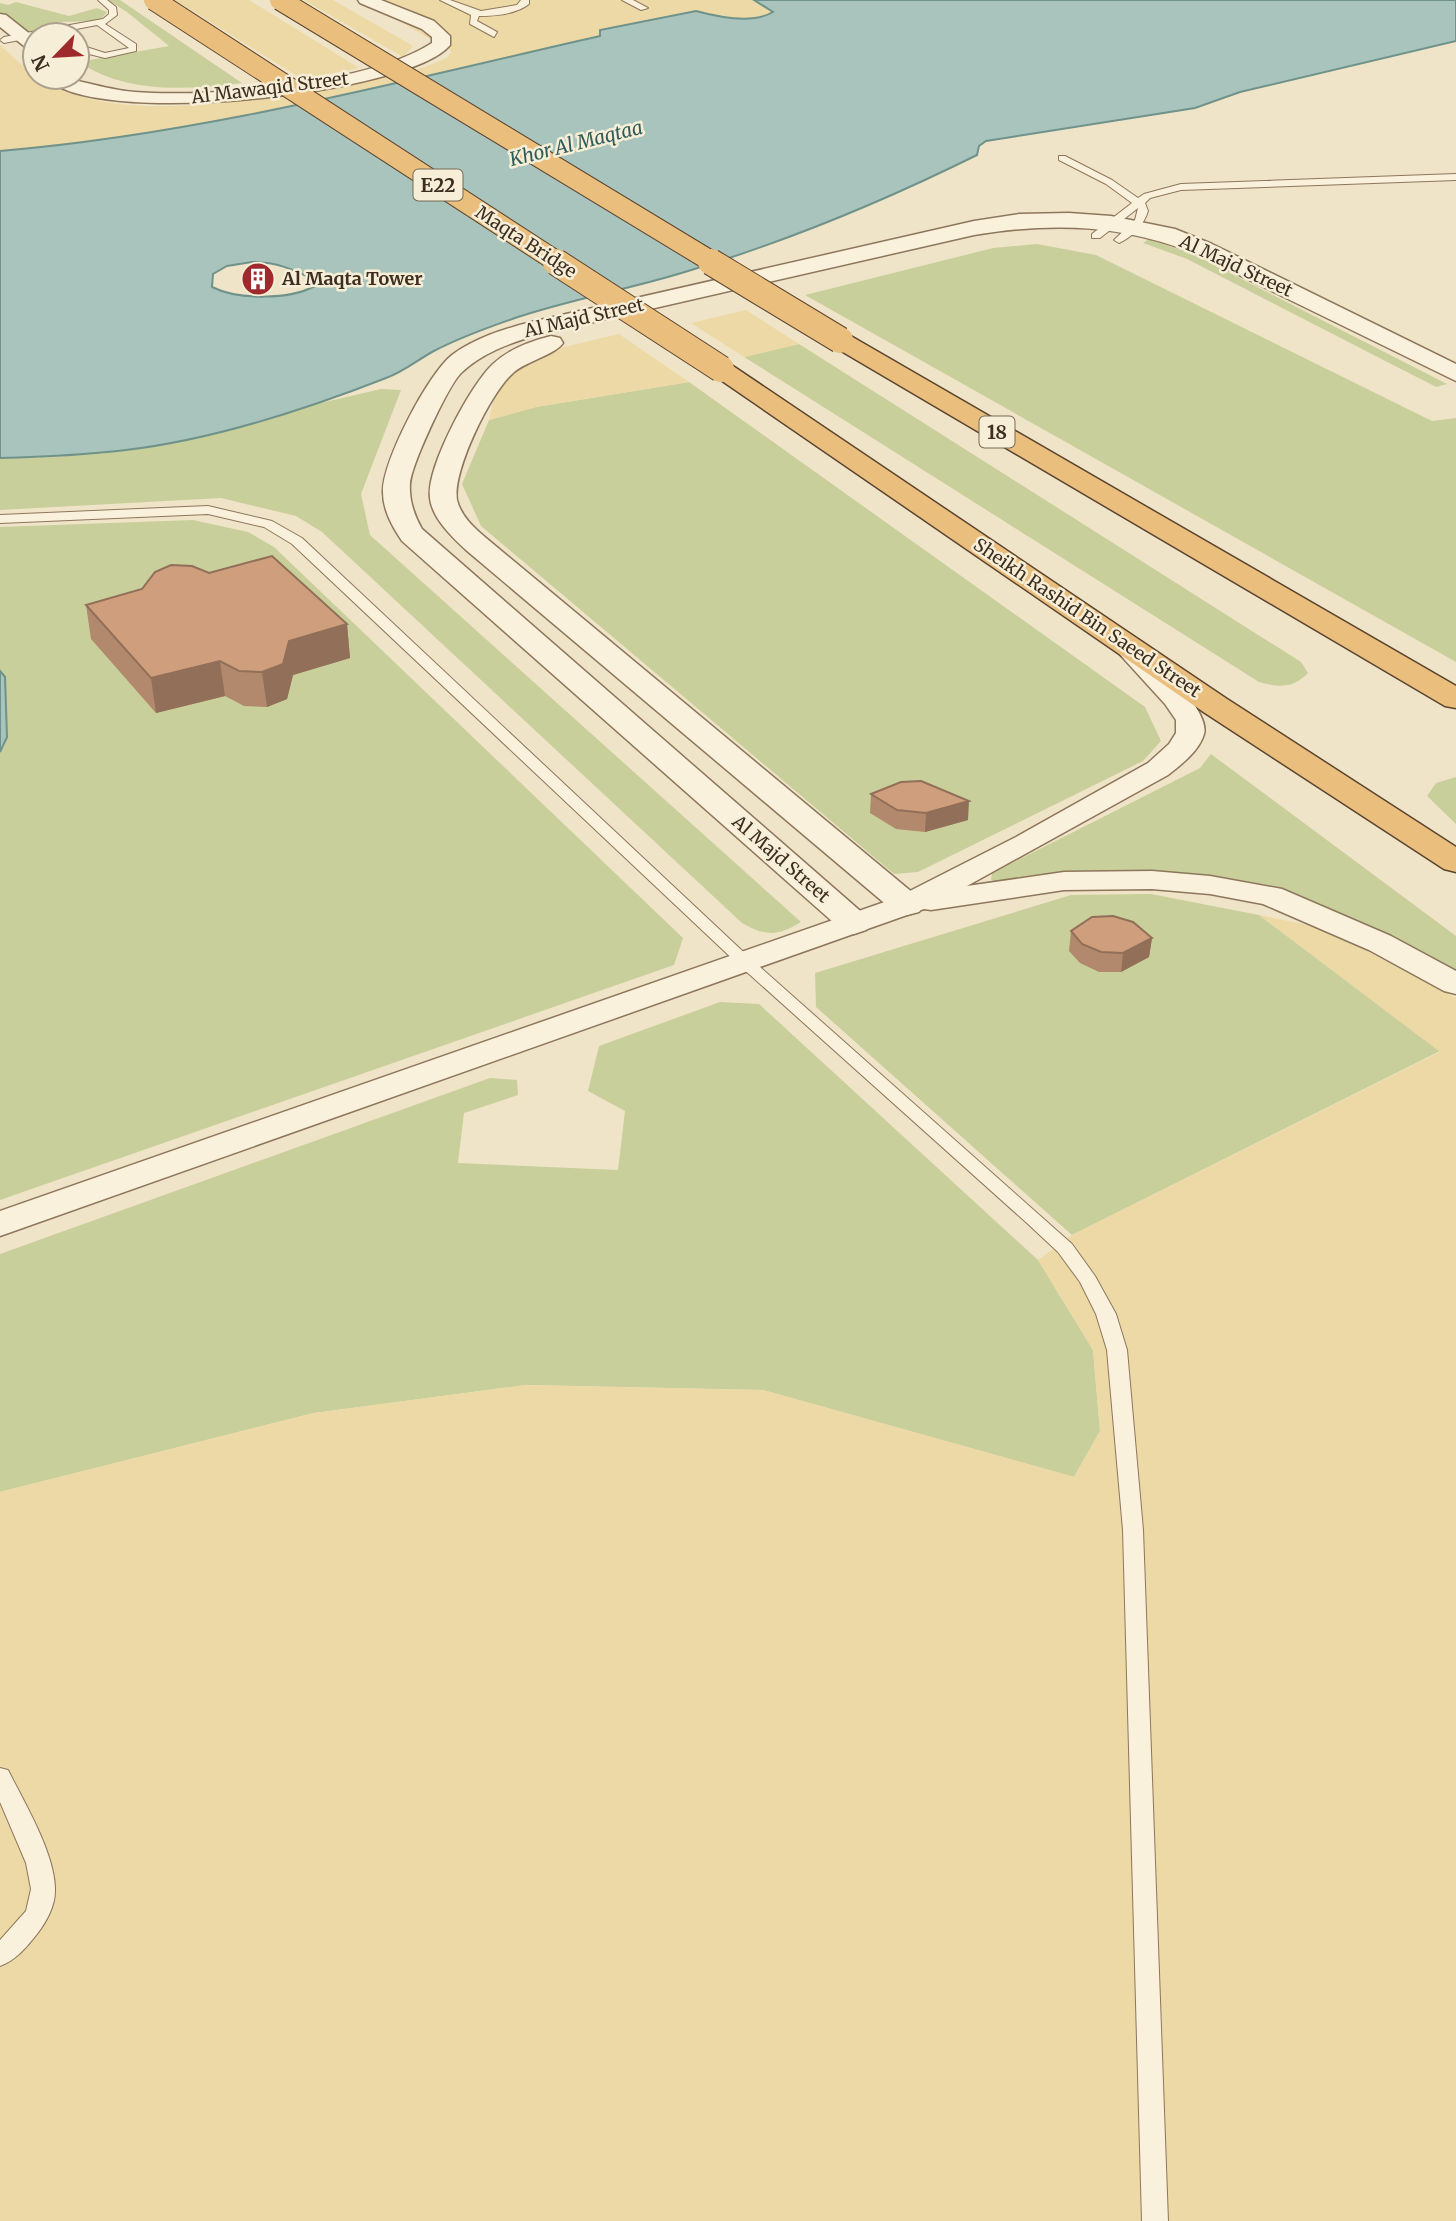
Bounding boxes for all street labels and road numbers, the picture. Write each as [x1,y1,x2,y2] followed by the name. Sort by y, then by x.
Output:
[189,66,350,109] street label: Al Mawaqid Street
[414,169,462,200] road number: E22
[471,200,581,283] street label: Maqta Bridge
[1175,229,1296,302] street label: Al Majd Street
[521,293,646,343] street label: Al Majd Street
[979,416,1014,448] road number: 18
[969,533,1205,702] street label: Sheikh Rashid Bin Saeed Street
[727,809,835,907] street label: Al Majd Street

